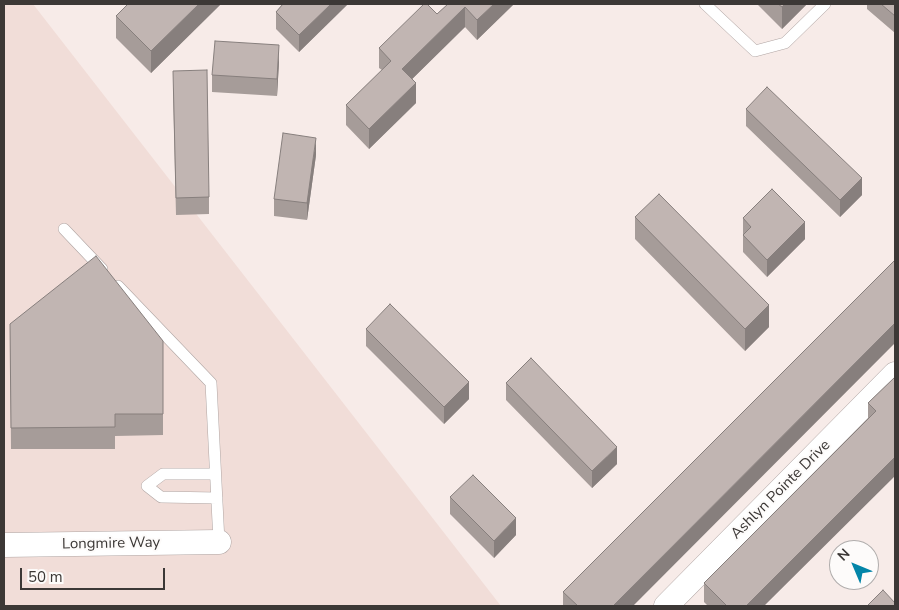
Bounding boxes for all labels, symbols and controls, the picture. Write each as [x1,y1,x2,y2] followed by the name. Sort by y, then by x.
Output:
[728,437,834,543] street label: Ashlyn Pointe Drive
[62,534,160,554] street label: Longmire Way
[829,540,879,590] north arrow
[833,544,854,565] text: N
[22,558,168,590] scale bar
[28,567,63,587] text: 50 m

